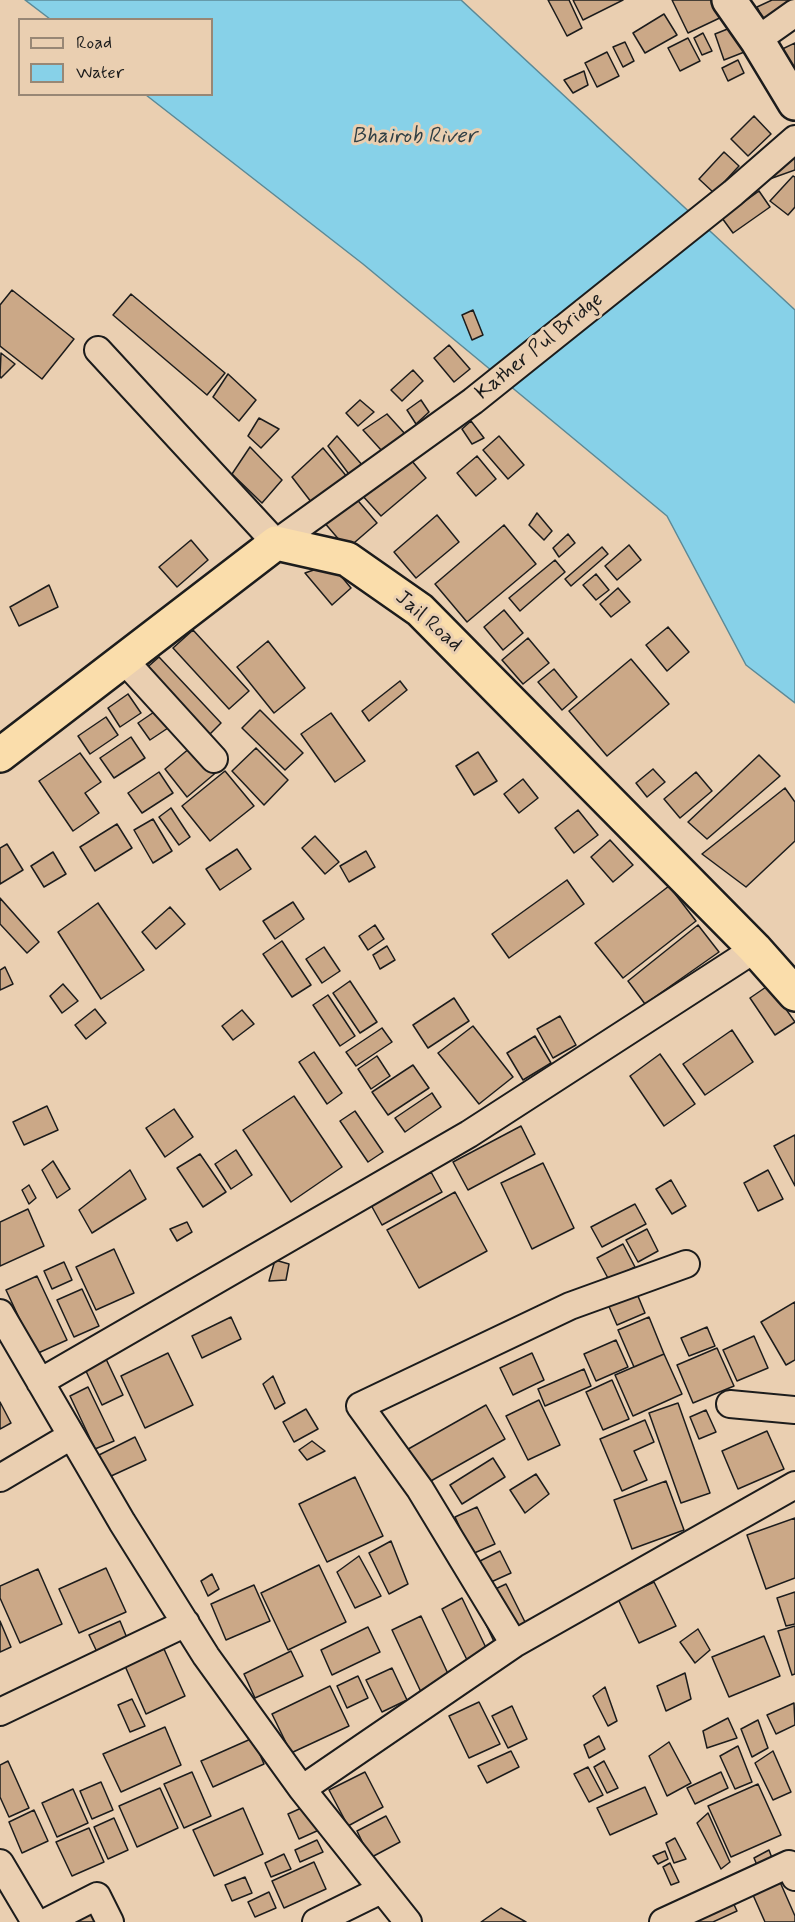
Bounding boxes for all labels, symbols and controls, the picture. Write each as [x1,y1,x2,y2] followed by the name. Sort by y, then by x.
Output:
[18,18,213,96] legend
[76,31,112,55] text: Road
[76,61,124,85] text: Water
[352,124,476,150] water label: Bhairob River
[471,288,609,406] street label: Kather Pul Bridge
[389,586,467,658] street label: Jail Road

